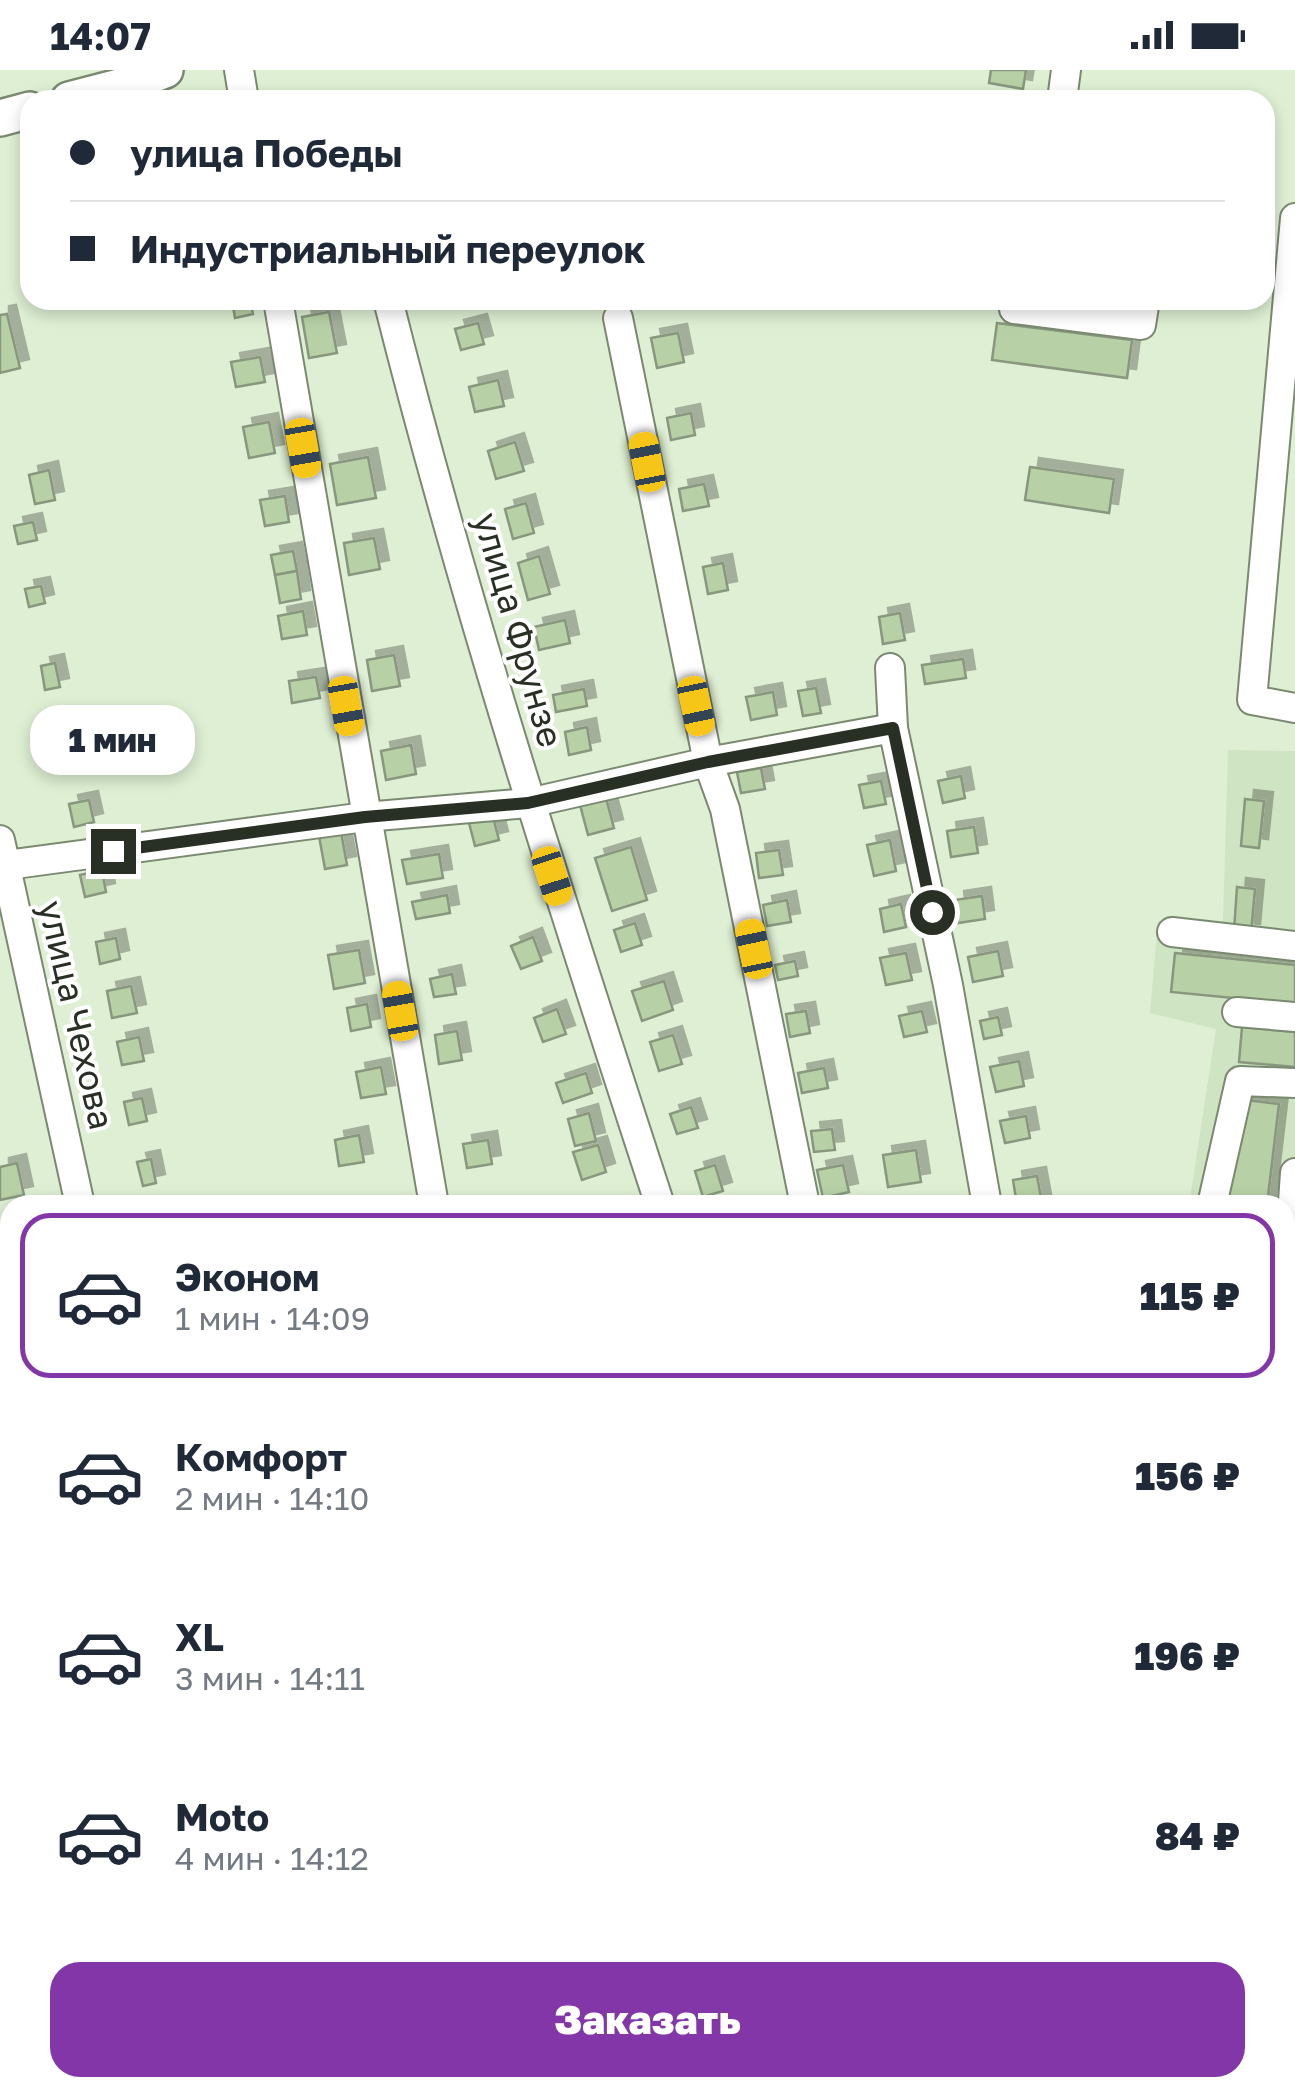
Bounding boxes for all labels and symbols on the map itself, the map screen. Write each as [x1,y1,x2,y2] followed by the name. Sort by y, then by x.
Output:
[283,416,323,480] car
[627,430,667,494] car
[465,508,572,752] street label: улица Фрунзе
[326,674,366,738] car
[675,674,717,738] car
[31,706,196,776] callout: 1 мин
[91,829,136,874] route end
[528,843,576,909] car
[910,890,955,935] route start
[30,896,124,1133] street label: улица Чехова
[733,917,775,981] car
[380,979,420,1043] car

